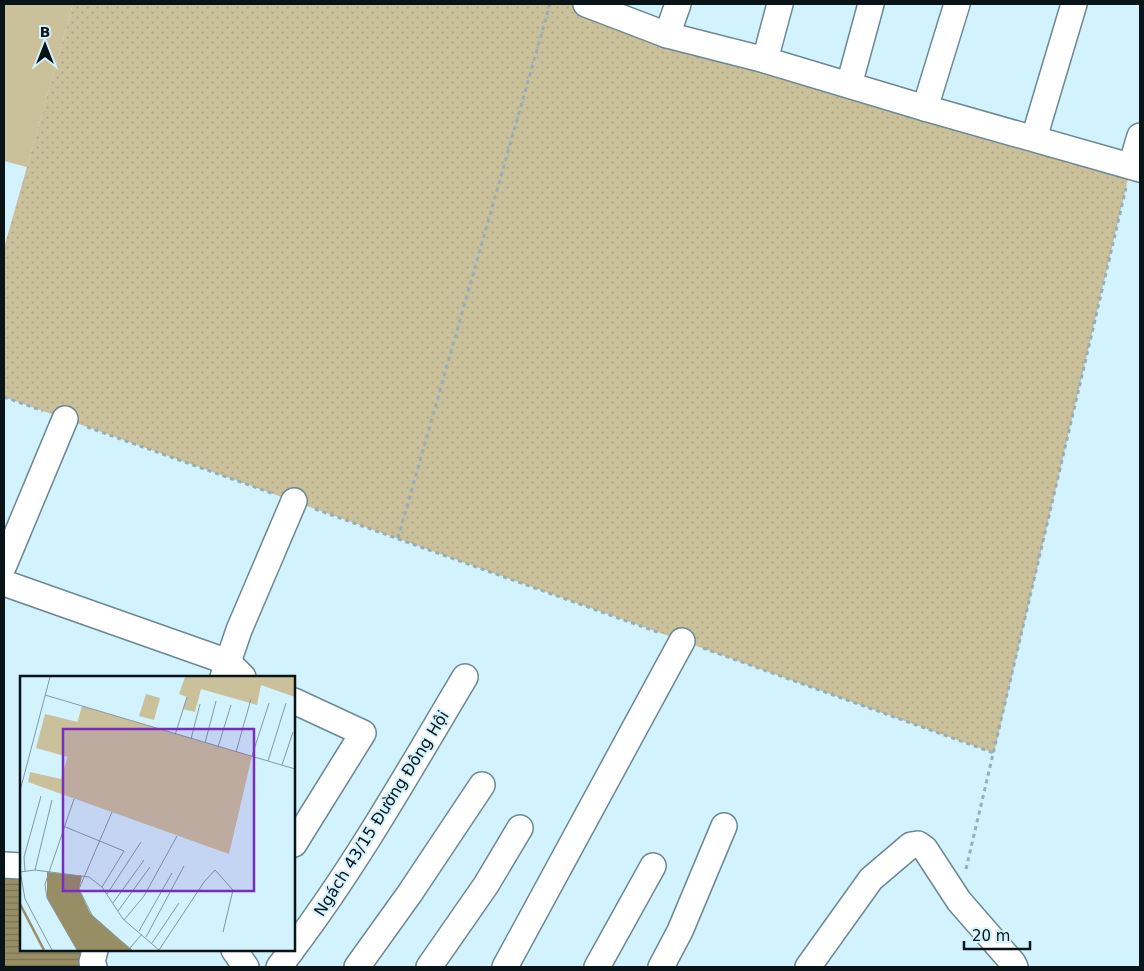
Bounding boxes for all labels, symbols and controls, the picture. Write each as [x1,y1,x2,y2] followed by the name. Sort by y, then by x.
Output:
[20,20,70,70] north arrow
[40,24,50,40] text: B
[20,676,295,951] inset map
[310,707,453,920] street label: Ngách 43/15 Đường Đông Hội
[964,918,1030,950] scale bar
[972,927,1010,945] text: 20 m

